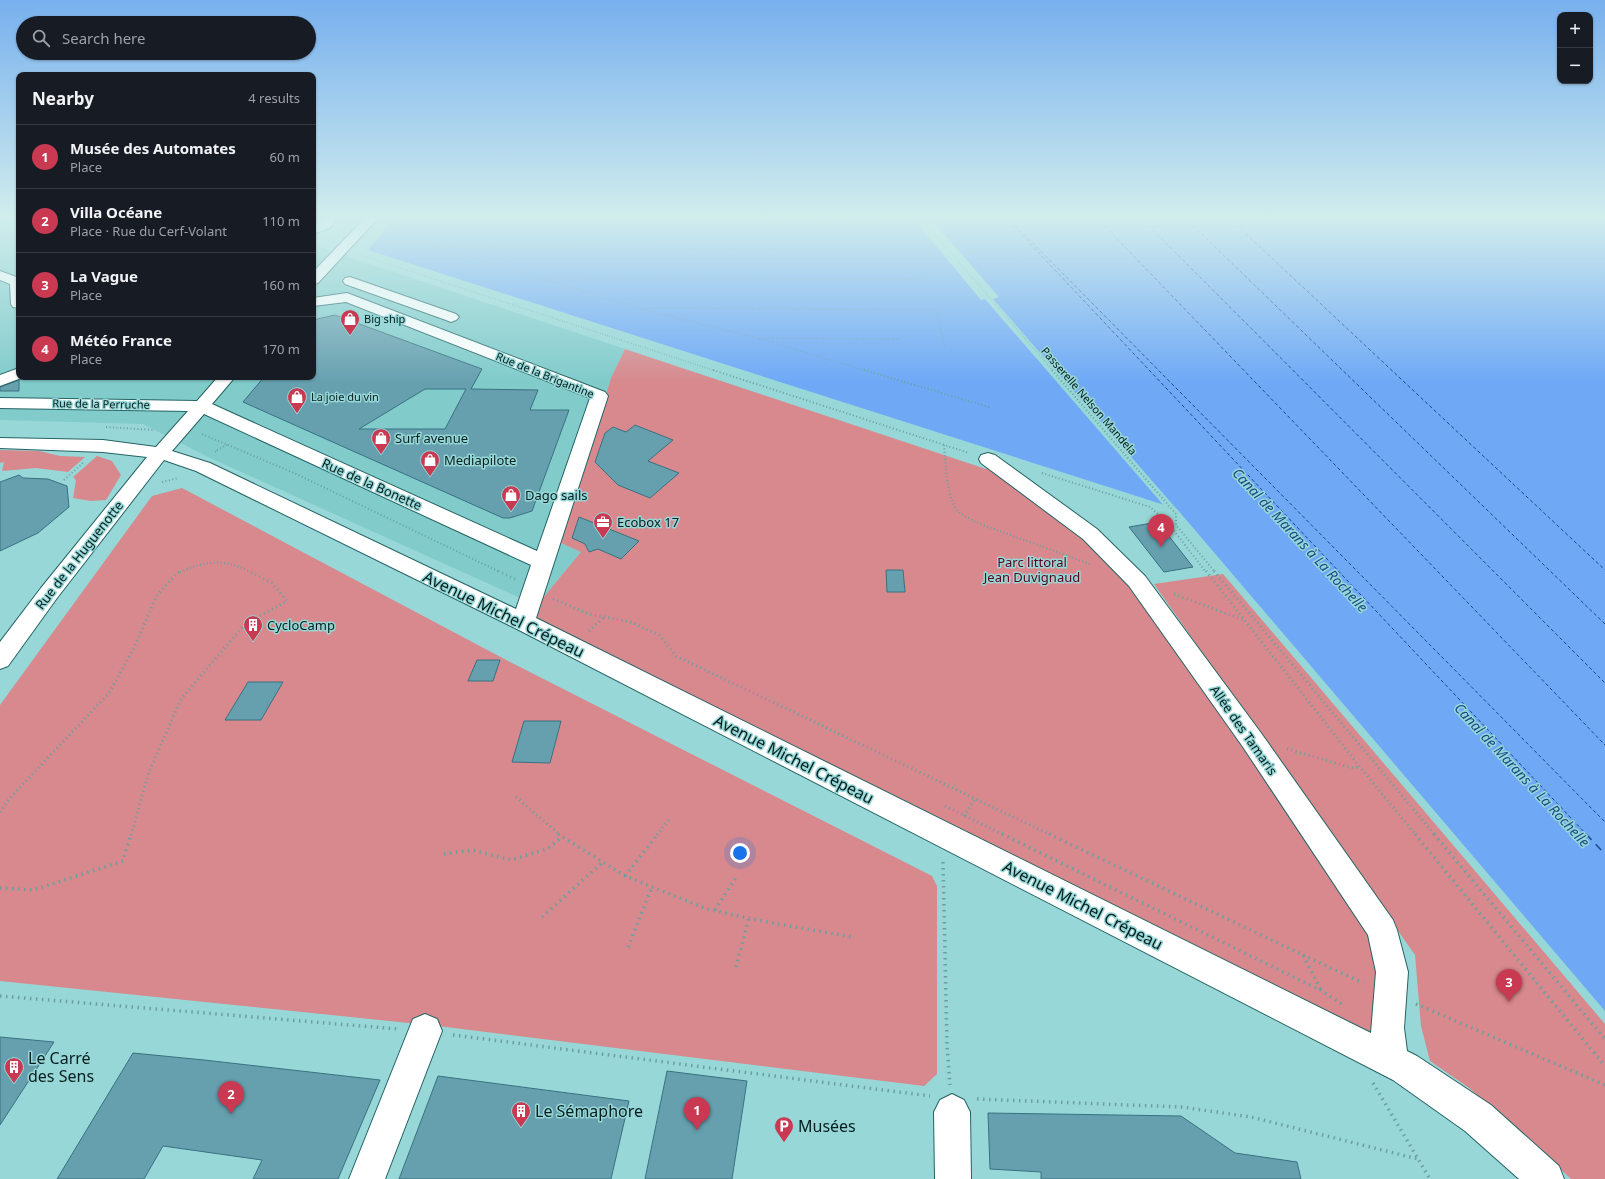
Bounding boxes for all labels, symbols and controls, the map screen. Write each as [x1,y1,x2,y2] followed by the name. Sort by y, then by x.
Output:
[1557,12,1593,84] map controls
[1557,12,1593,48] button: +
[16,16,316,60] search box
[30,27,52,49] icon: search
[62,28,145,48] text: Search here
[1557,48,1593,84] button: −
[32,87,94,110] text: Nearby
[248,89,300,107] text: 4 results
[70,138,236,158] text: Musée des Automates
[41,148,49,166] text: 1
[270,148,300,166] text: 60 m
[70,158,102,176] text: Place
[70,202,162,222] text: Villa Océane
[41,212,49,230] text: 2
[262,212,300,230] text: 110 m
[70,222,227,240] text: Place · Rue du Cerf-Volant
[70,266,138,286] text: La Vague
[41,276,49,294] text: 3
[262,276,300,294] text: 160 m
[70,286,102,304] text: Place
[339,308,361,336] shop icon: Big ship
[364,311,406,326] place label: Big ship
[70,330,172,350] text: Météo France
[41,340,49,358] text: 4
[262,340,300,358] text: 170 m
[1038,343,1141,458] street label: Passerelle Nelson Mandela
[494,348,596,401] street label: Rue de la Brigantine
[70,350,102,368] text: Place
[286,386,308,414] shop icon: La joie du vin
[311,389,379,404] place label: La joie du vin
[52,395,150,412] street label: Rue de la Perruche
[370,427,392,455] shop icon: Surf avenue
[395,429,468,447] place label: Surf avenue
[419,449,441,477] shop icon: Mediapilote
[444,451,516,469] place label: Mediapilote
[319,454,425,514] street label: Rue de la Bonette
[1228,464,1372,616] water label: Canal de Marans à La Rochelle
[500,484,522,512] shop icon: Dago sails
[525,486,587,504] place label: Dago sails
[31,497,127,613] street label: Rue de la Huguenotte
[592,511,614,539] office icon: Ecobox 17
[617,513,679,531] place label: Ecobox 17
[1148,514,1174,547] pin: 4
[982,553,1080,586] park label: Parc littoral Jean Duvignaud
[420,565,588,663] street label: Avenue Michel Crépeau
[242,614,264,642] building icon: CycloCamp
[267,616,335,634] place label: CycloCamp
[1206,681,1282,779] street label: Allée des Tamaris
[1450,699,1594,851] water label: Canal de Marans à La Rochelle
[710,709,878,809] street label: Avenue Michel Crépeau
[730,843,750,863] your location
[999,855,1167,955] street label: Avenue Michel Crépeau
[1496,969,1522,1002] pin: 3
[28,1047,94,1087] place label: Le Carré des Sens
[3,1056,25,1084] building icon: Le Carré des Sens
[218,1081,244,1114] pin: 2
[684,1097,710,1130] pin: 1
[510,1100,532,1128] building icon: Le Sémaphore
[535,1100,643,1122] place label: Le Sémaphore
[773,1115,795,1143] parking icon: Musées
[798,1115,856,1137] place label: Musées

